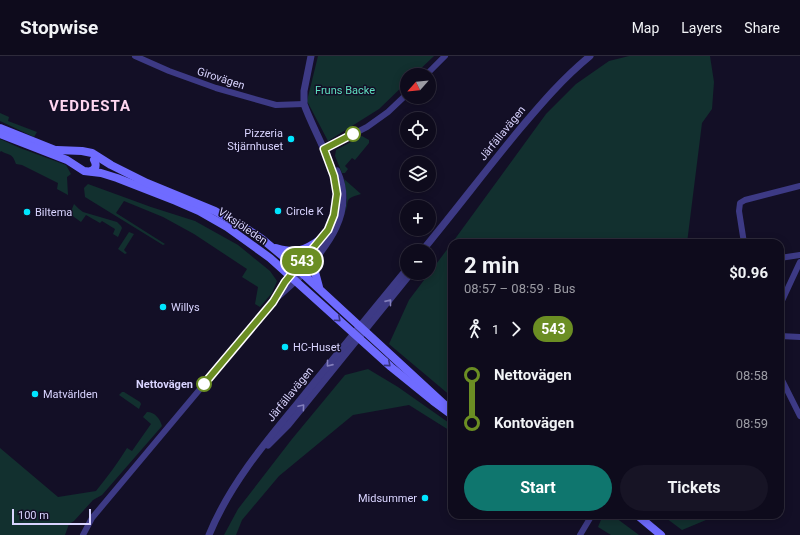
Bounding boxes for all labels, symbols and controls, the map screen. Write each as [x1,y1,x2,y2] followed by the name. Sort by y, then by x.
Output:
[20,16,98,39] text: Stopwise
[632,20,659,36] text: Map
[681,20,722,36] text: Layers
[744,20,780,36] text: Share
[195,65,246,92] street label: Girovägen
[400,68,436,104] north arrow
[400,68,436,280] map controls
[315,84,375,97] park label: Fruns Backe
[49,97,131,115] district label: VEDDESTA
[476,103,528,163] street label: Järfällavägen
[400,112,436,148] button: locate
[345,126,361,142] unlabelled marker
[227,127,283,153] place label: Pizzeria Stjärnhuset
[286,134,296,144] marker: Pizzeria Stjärnhuset
[400,156,436,192] button: layers
[400,200,436,236] button: +
[216,205,270,248] street label: Viksjöleden
[286,205,323,218] place label: Circle K
[35,206,72,219] place label: Biltema
[273,206,283,216] marker: Circle K
[22,207,32,217] marker: Biltema
[400,244,436,280] button: −
[279,248,325,274] line badge: 543
[290,253,314,269] text: 543
[464,253,519,278] text: 2 min
[729,264,768,282] text: $0.96
[464,281,576,296] text: 08:57 – 08:59 · Bus
[384,299,391,307] one-way arrow
[171,301,200,314] place label: Willys
[158,302,168,312] marker: Willys
[333,314,341,322] one-way arrow
[464,318,486,340] icon: walk
[505,318,527,340] icon: forward
[541,321,565,337] text: 543
[492,322,499,337] text: 1
[293,341,340,354] place label: HC-Huset
[280,342,290,352] marker: HC-Huset
[327,359,334,366] one-way arrow
[384,360,391,367] one-way arrow
[264,364,316,424] street label: Järfällavägen
[494,366,572,384] text: Nettovägen
[736,368,768,383] text: 08:58
[196,376,212,392] marker: Nettovägen
[136,378,193,391] place label: Nettovägen
[43,388,98,401] place label: Matvärlden
[30,389,40,399] marker: Matvärlden
[298,405,305,412] one-way arrow
[494,414,574,432] text: Kontovägen
[736,416,768,431] text: 08:59
[464,465,612,511] button: Start
[620,465,768,511] button: Tickets
[358,492,417,505] place label: Midsummer
[420,493,430,503] marker: Midsummer
[12,507,91,526] scale bar
[18,509,49,522] text: 100 m

